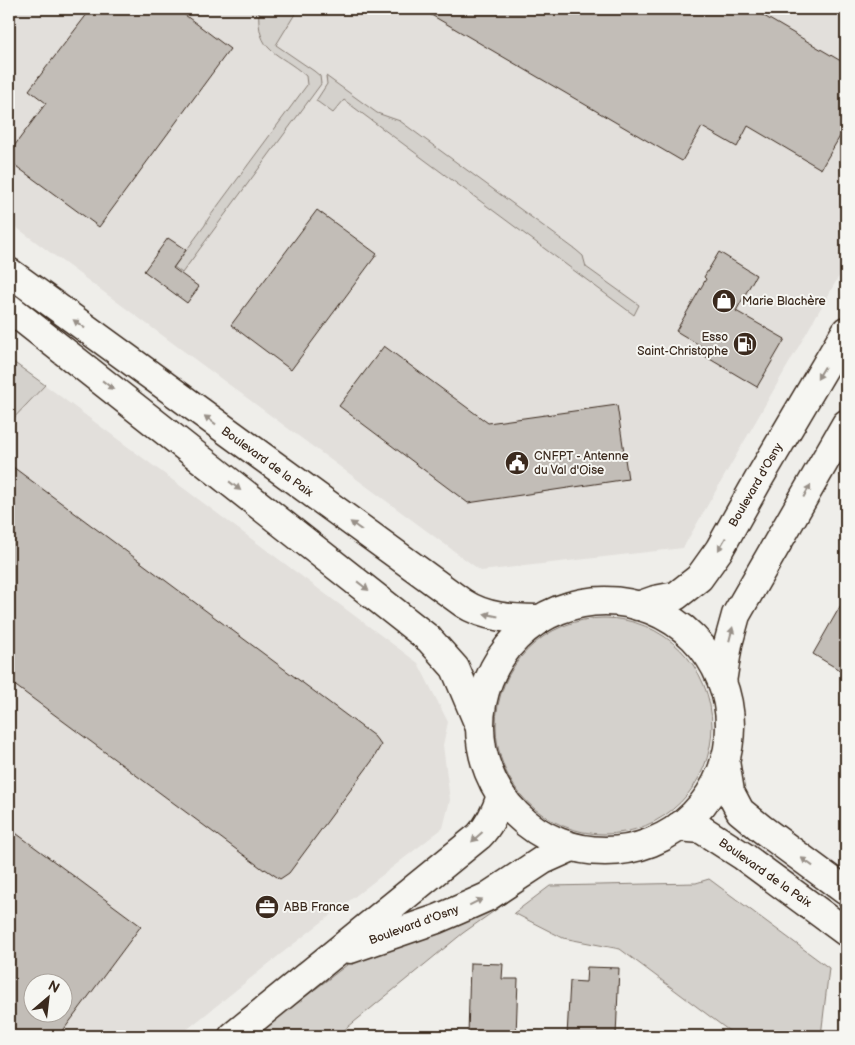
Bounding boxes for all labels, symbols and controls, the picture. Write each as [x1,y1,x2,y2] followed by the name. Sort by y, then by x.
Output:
[711,288,737,314] shop icon: Marie Blachère
[742,294,826,309] place label: Marie Blachère
[72,319,86,329] one-way arrow
[637,330,728,359] place label: Esso Saint-Christophe
[732,331,758,357] fuel station icon: Esso Saint-Christophe
[817,367,826,380] one-way arrow
[101,380,115,390] one-way arrow
[203,415,217,425] one-way arrow
[218,424,316,501] street label: Boulevard de la Paix
[726,440,786,530] street label: Boulevard d'Osny
[534,449,629,478] place label: CNFPT - Antenne du Val d'Oise
[504,450,530,476] public building icon: CNFPT - Antenne du Val d'Oise
[228,481,242,491] one-way arrow
[803,485,812,498] one-way arrow
[349,521,363,531] one-way arrow
[718,537,727,550] one-way arrow
[356,581,369,592] one-way arrow
[482,610,498,618] one-way arrow
[727,627,735,642] one-way arrow
[471,831,483,843] one-way arrow
[716,835,815,911] street label: Boulevard de la Paix
[800,857,814,867] one-way arrow
[254,894,280,920] office icon: ABB France
[469,897,483,905] one-way arrow
[284,900,349,915] place label: ABB France
[367,902,462,948] street label: Boulevard d'Osny
[22,972,72,1022] north arrow
[45,977,63,997] text: N

